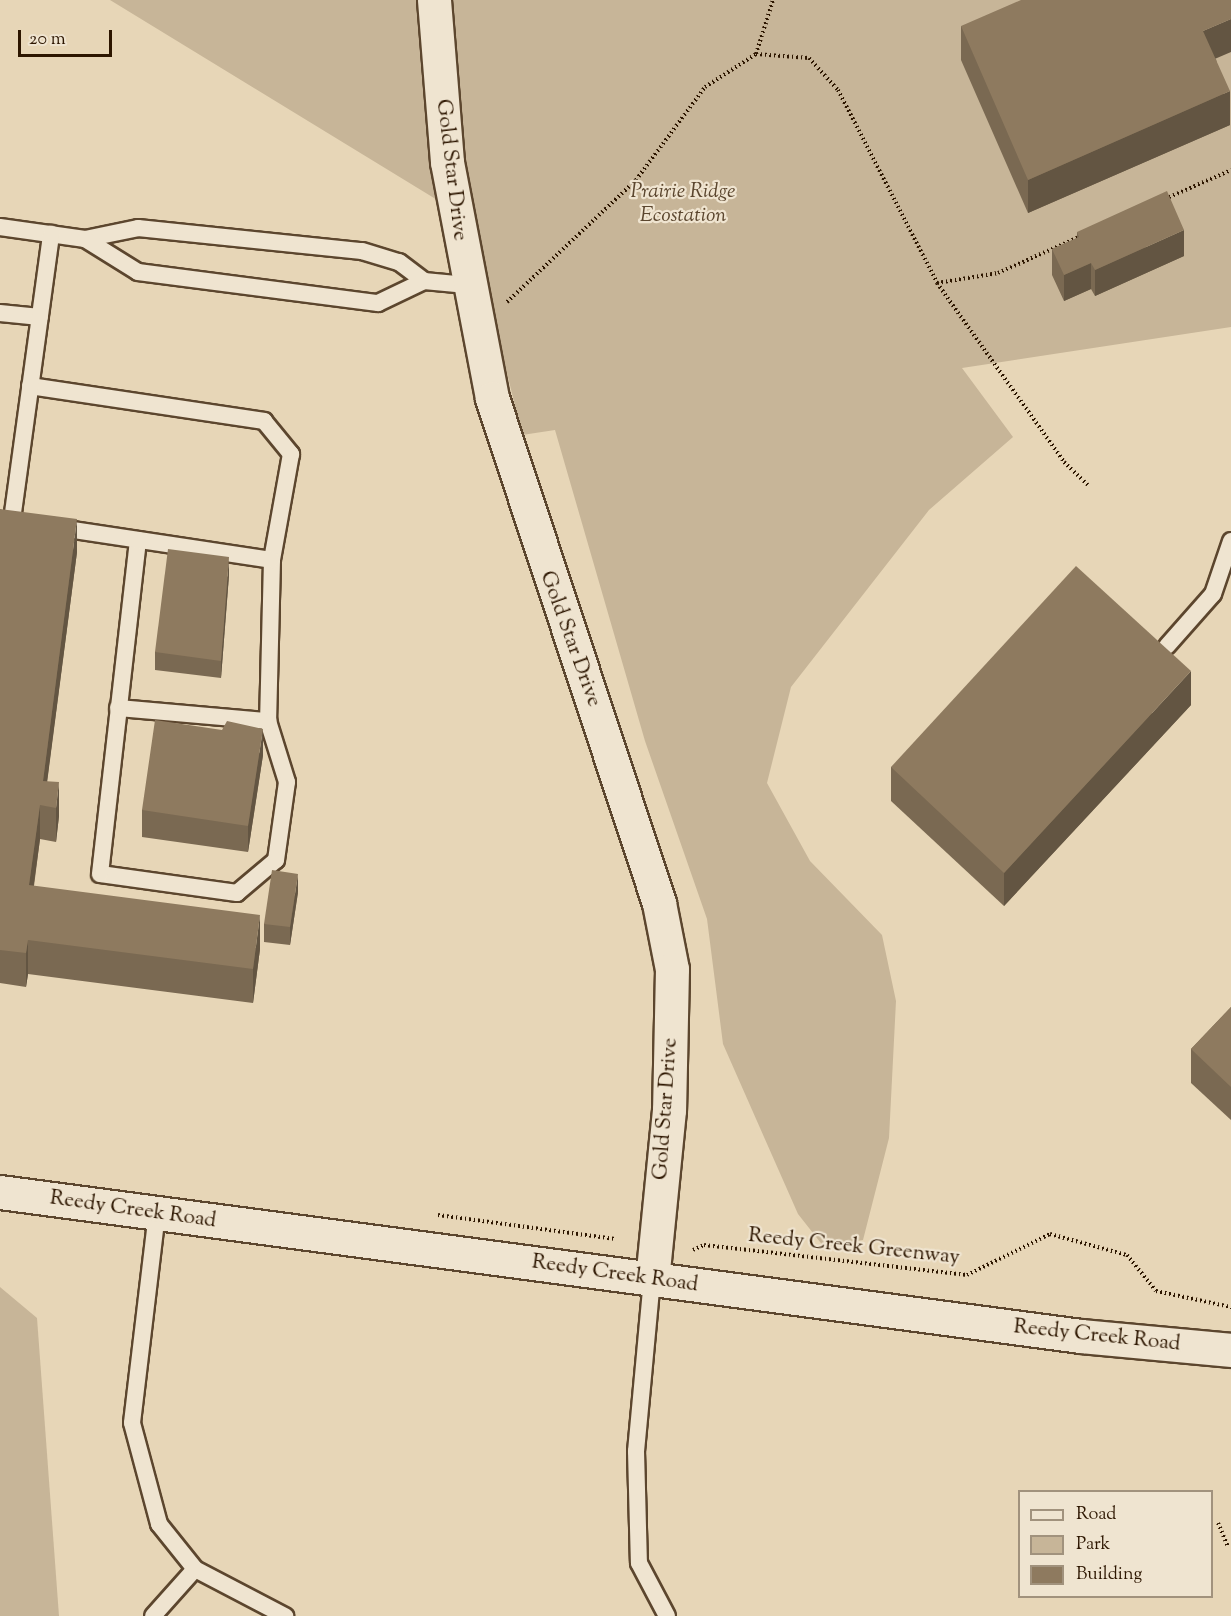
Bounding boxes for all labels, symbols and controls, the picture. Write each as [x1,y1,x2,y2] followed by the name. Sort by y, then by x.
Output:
[21,18,116,56] scale bar
[29,27,66,53] text: 20 m
[430,98,472,242] street label: Gold Star Drive
[630,179,736,229] park label: Prairie Ridge Ecostation
[534,568,606,710] street label: Gold Star Drive
[648,1037,684,1181] street label: Gold Star Drive
[48,1186,218,1234] street label: Reedy Creek Road
[747,1223,961,1271] street label: Reedy Creek Greenway
[530,1250,700,1298] street label: Reedy Creek Road
[1012,1315,1182,1357] street label: Reedy Creek Road
[1018,1490,1213,1598] legend
[1076,1502,1116,1528] text: Road
[1076,1532,1110,1558] text: Park
[1076,1562,1142,1588] text: Building

